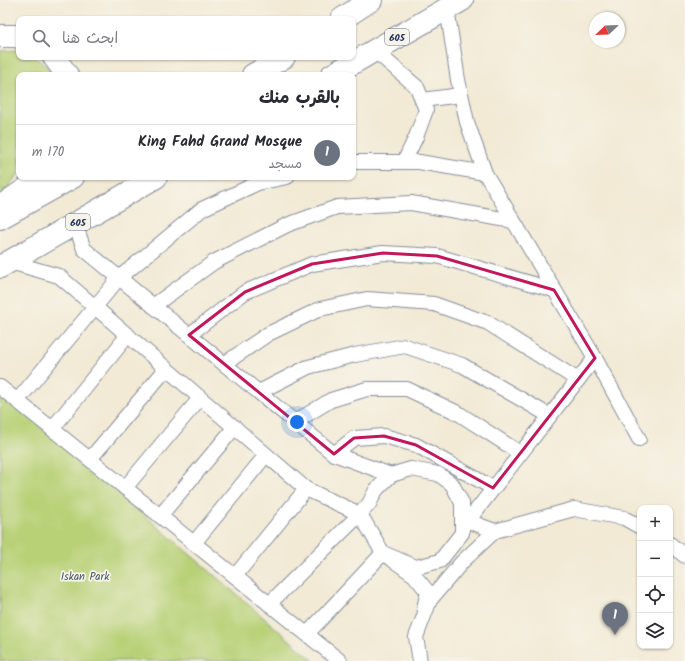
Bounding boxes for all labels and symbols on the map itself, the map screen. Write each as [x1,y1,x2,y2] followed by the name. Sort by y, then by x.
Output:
[589,12,625,48] north arrow
[385,29,409,45] road number: 605
[66,214,90,230] road number: 605
[287,412,307,432] your location
[61,568,110,586] park label: Iskan Park
[602,602,628,635] pin: 1

